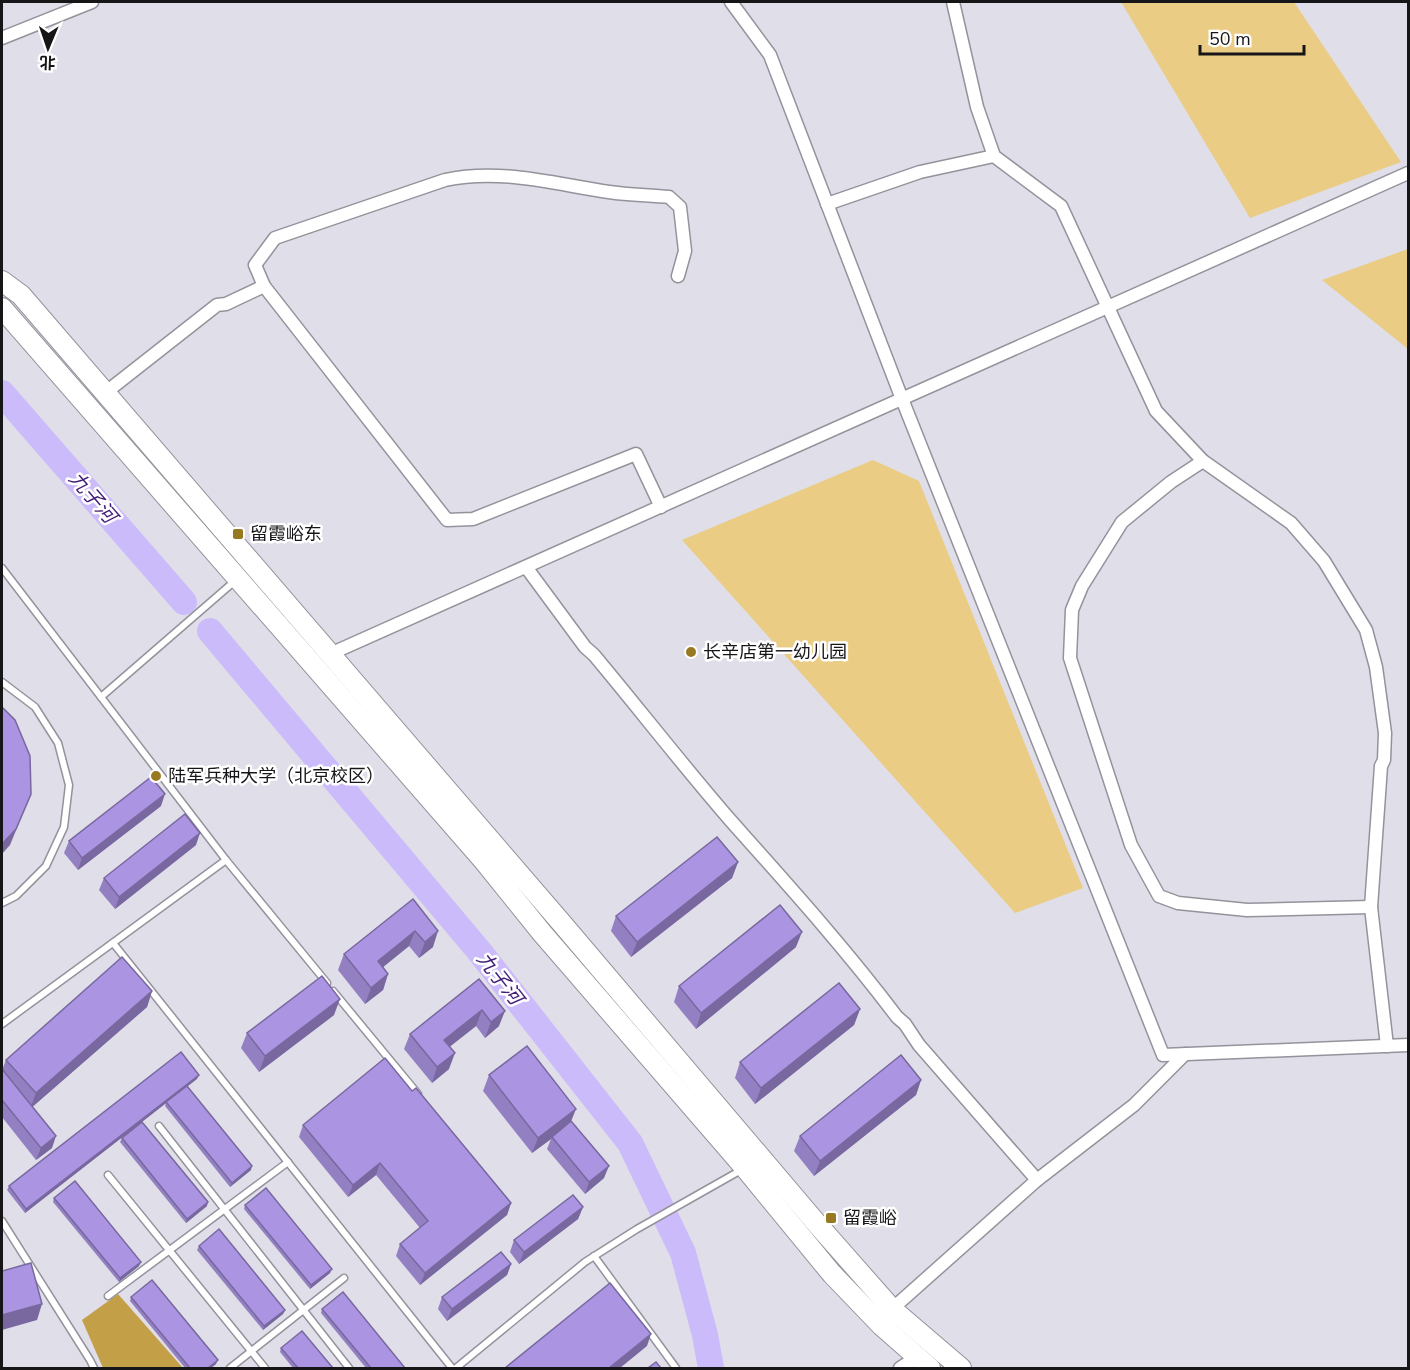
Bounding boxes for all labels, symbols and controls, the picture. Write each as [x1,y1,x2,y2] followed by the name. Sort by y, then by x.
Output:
[18,18,78,78] north arrow
[1200,18,1304,56] scale bar
[1209,27,1251,51] text: 50 m
[39,51,56,73] text: 北
[63,466,125,532] water label: 九子河
[250,522,322,546] place label: 留霞峪东
[231,527,245,541] marker: 留霞峪东
[703,640,847,664] place label: 长辛店第一幼儿园
[684,645,698,659] marker: 长辛店第一幼儿园
[168,764,384,788] place label: 陆军兵种大学（北京校区）
[149,769,163,783] marker: 陆军兵种大学（北京校区）
[470,946,531,1013] water label: 九子河
[843,1206,897,1230] place label: 留霞峪
[824,1211,838,1225] marker: 留霞峪

